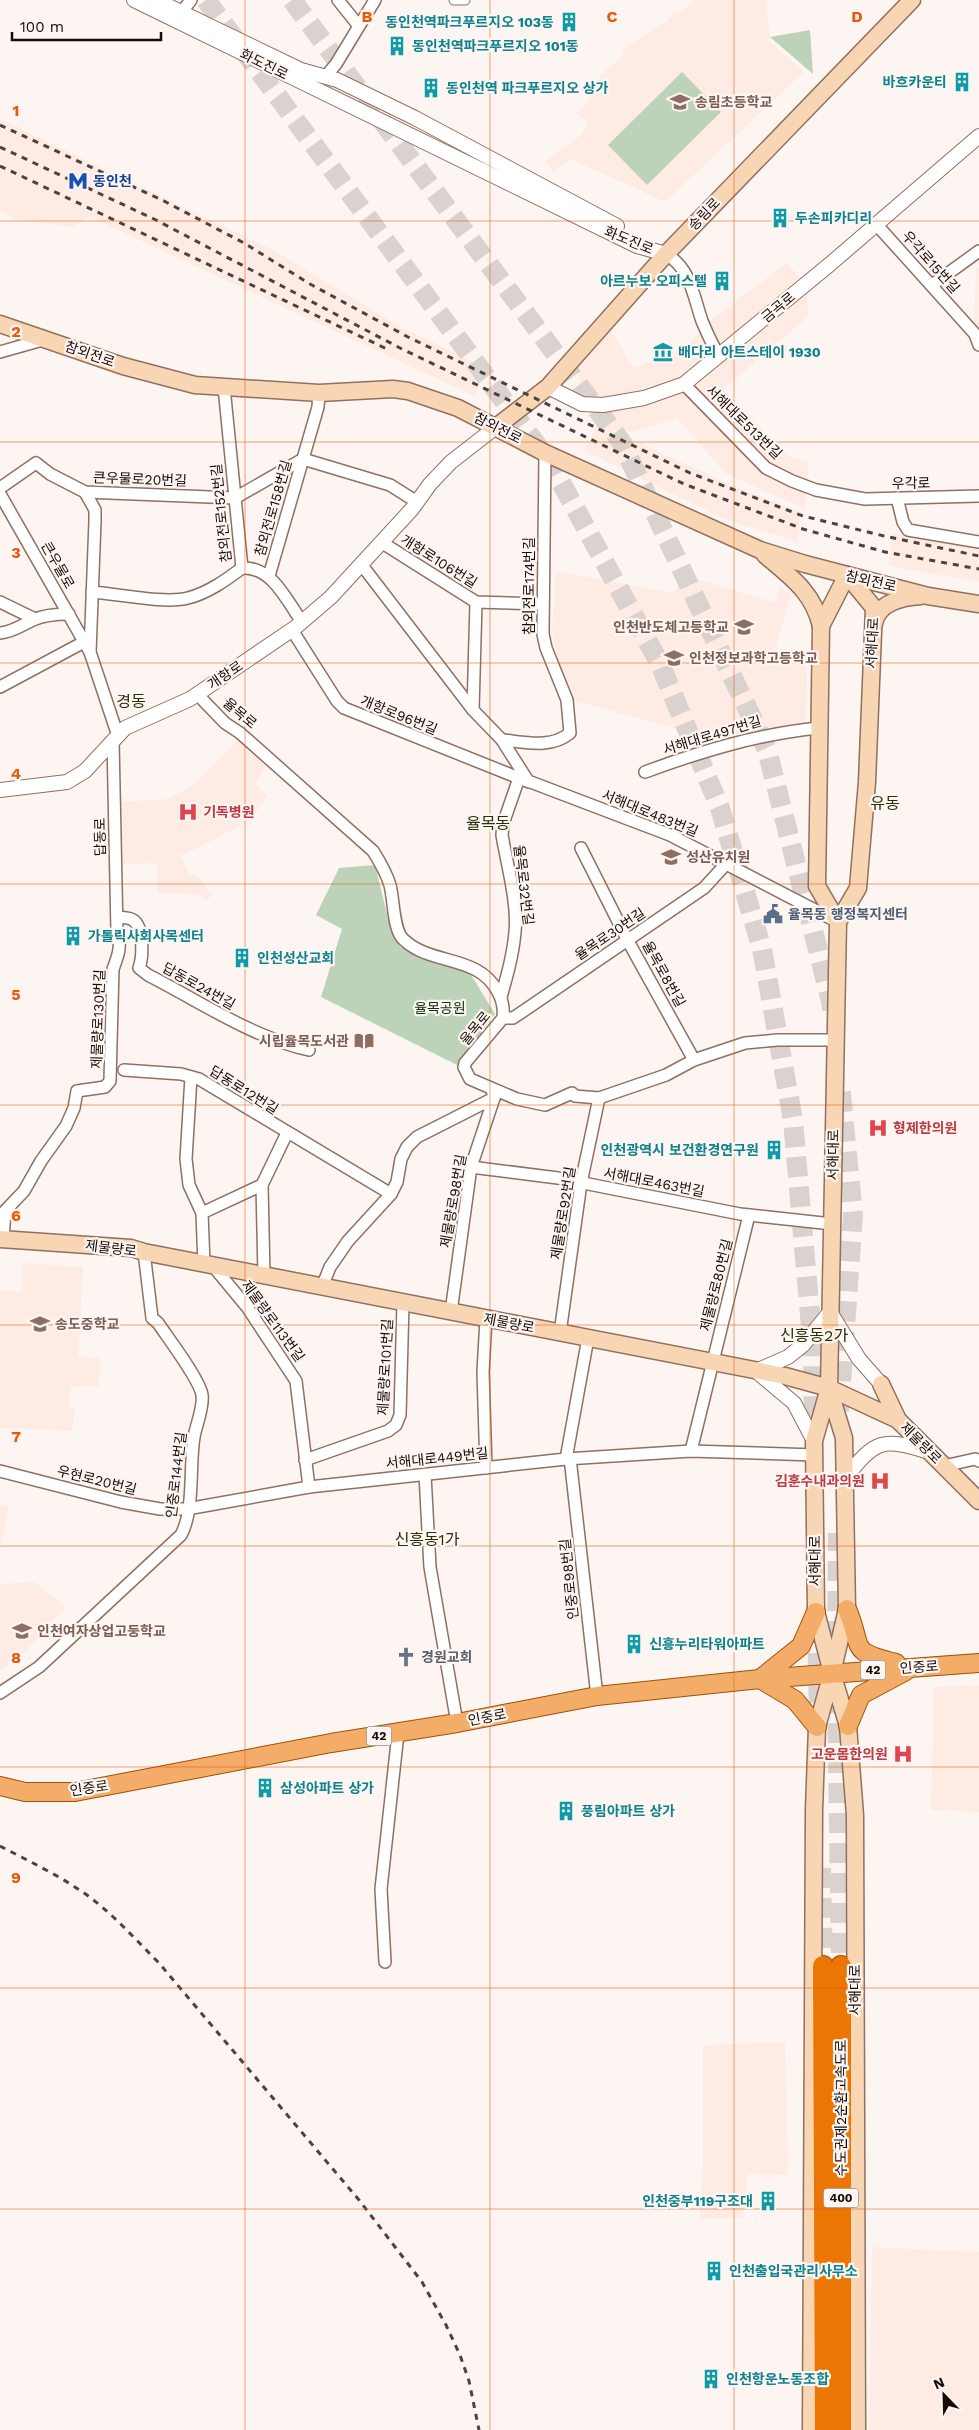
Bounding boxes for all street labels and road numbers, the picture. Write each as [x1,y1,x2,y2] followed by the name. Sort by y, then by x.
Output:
[237,46,291,83] street label: 화도진로
[685,194,723,233] street label: 송림로
[602,223,656,257] street label: 화도진로
[899,228,963,296] street label: 우각로15번길
[758,288,798,326] street label: 금곡로
[63,338,117,370] street label: 참외전로
[703,382,785,462] street label: 서해대로513번길
[471,409,525,447] street label: 참외전로
[252,458,294,558] street label: 참외전로158번길
[208,463,234,563] street label: 참외전로152번길
[93,469,187,489] street label: 큰우물로20번길
[892,475,931,491] street label: 우각로
[398,531,480,591] street label: 개항로106번길
[521,537,537,635] street label: 참외전로174번길
[38,539,78,591] street label: 큰우물로
[844,567,898,595] street label: 참외전로
[863,617,881,669] street label: 서해대로
[205,657,246,692] street label: 개항로
[358,692,440,738] street label: 개항로96번길
[220,694,260,732] street label: 율목로
[661,712,763,758] street label: 서해대로497번길
[600,786,700,840] street label: 서해대로483번길
[92,817,108,856] street label: 답동로
[511,844,537,926] street label: 율목로32번길
[572,905,648,963] street label: 율목로30번길
[639,938,689,1010] street label: 율목로8번길
[160,959,238,1013] street label: 답동로24번길
[88,969,108,1069] street label: 제물량로130번길
[457,1008,493,1048] street label: 율목로
[207,1063,281,1117] street label: 답동로12번길
[825,1129,841,1181] street label: 서해대로
[437,1153,469,1249] street label: 제물량로98번길
[602,1164,706,1200] street label: 서해대로463번길
[548,1165,578,1261] street label: 제물량로92번길
[84,1237,138,1259] street label: 제물량로
[697,1237,735,1333] street label: 제물량로80번길
[238,1277,308,1365] street label: 제물량로113번길
[482,1310,536,1336] street label: 제물량로
[374,1318,396,1416] street label: 제물량로101번길
[897,1419,945,1467] street label: 제물량로
[163,1431,189,1519] street label: 인중로144번길
[385,1445,489,1471] street label: 서해대로449번길
[56,1462,138,1498] street label: 우현로20번길
[807,1535,823,1587] street label: 서해대로
[557,1538,581,1620] street label: 인중로98번길
[899,1658,939,1676] street label: 인중로
[860,1660,886,1680] road number: 42
[467,1705,508,1729] street label: 인중로
[366,1726,392,1745] road number: 42
[69,1777,109,1799] street label: 인중로
[847,1964,863,2016] street label: 서해대로
[833,2039,849,2176] street label: 수도권제2순환고속도로
[824,2188,858,2208] road number: 400

